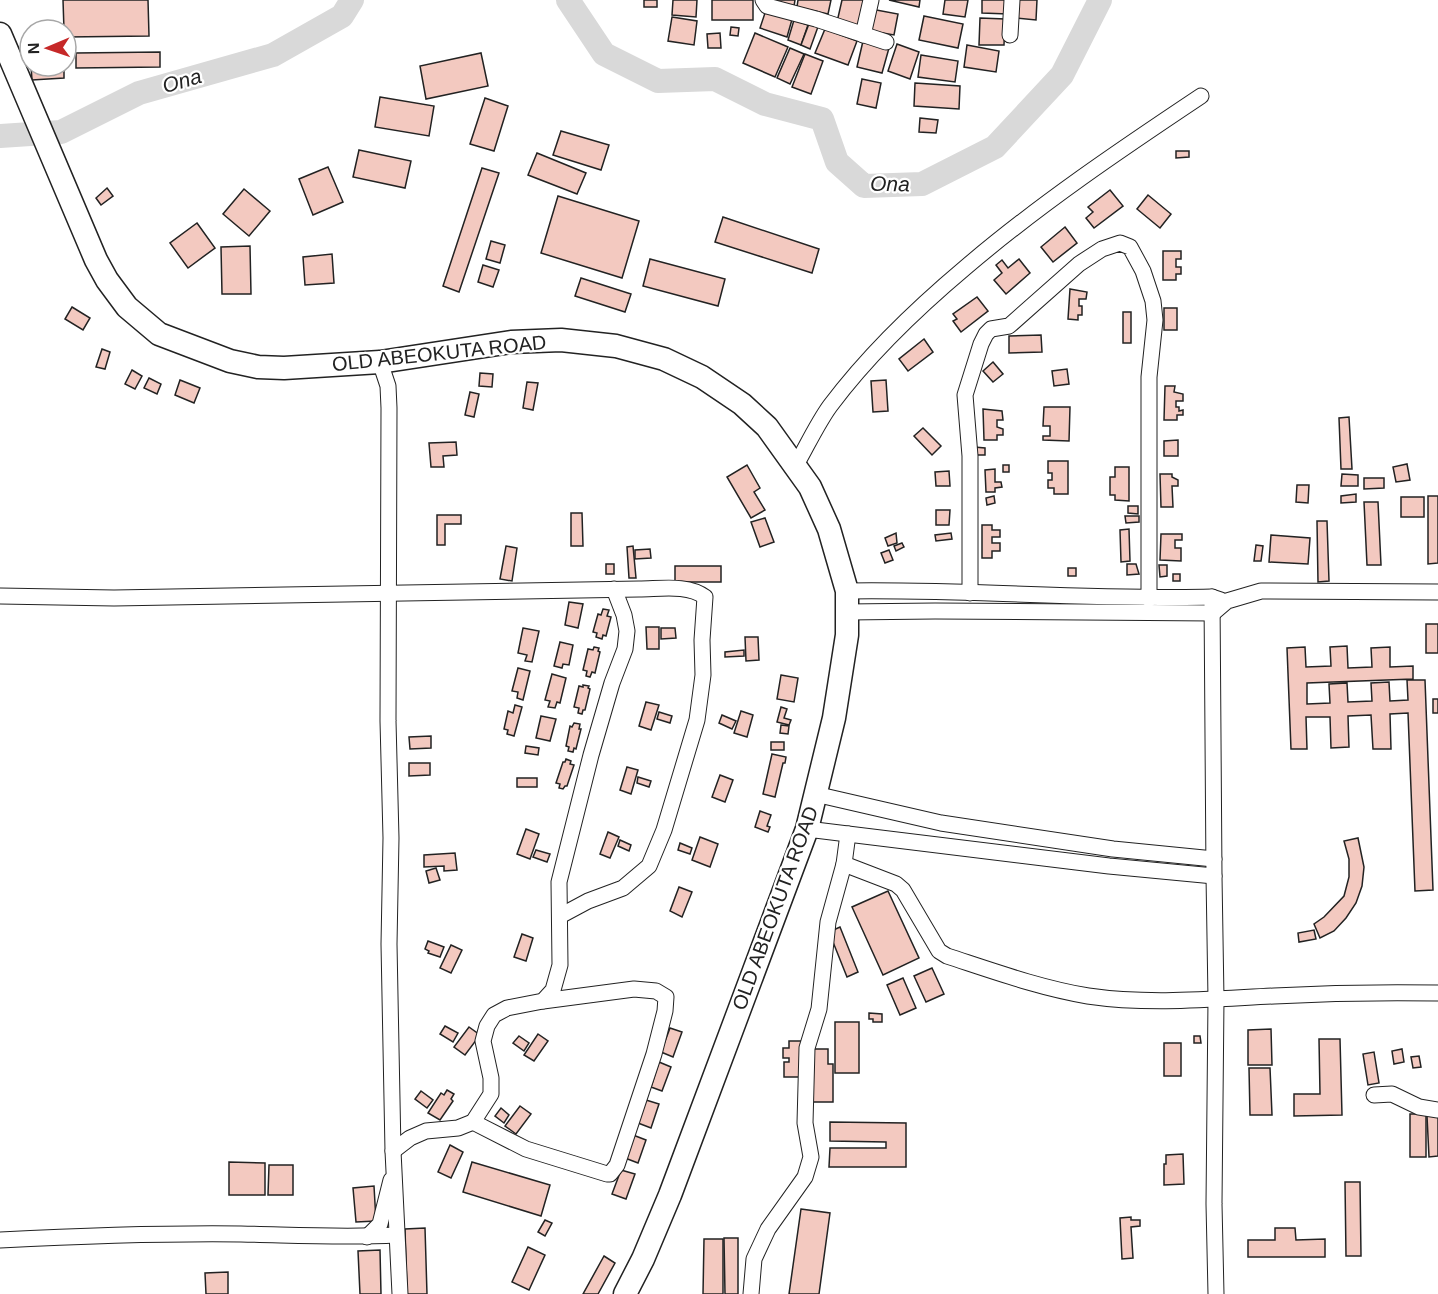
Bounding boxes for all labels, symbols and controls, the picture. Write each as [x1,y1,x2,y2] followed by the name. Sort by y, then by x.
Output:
[18,18,78,78] north arrow
[25,42,42,55] text: N
[160,64,204,97] water label: Ona
[870,172,910,195] water label: Ona
[331,331,547,375] street label: OLD ABEOKUTA ROAD
[728,803,822,1013] street label: OLD ABEOKUTA ROAD

